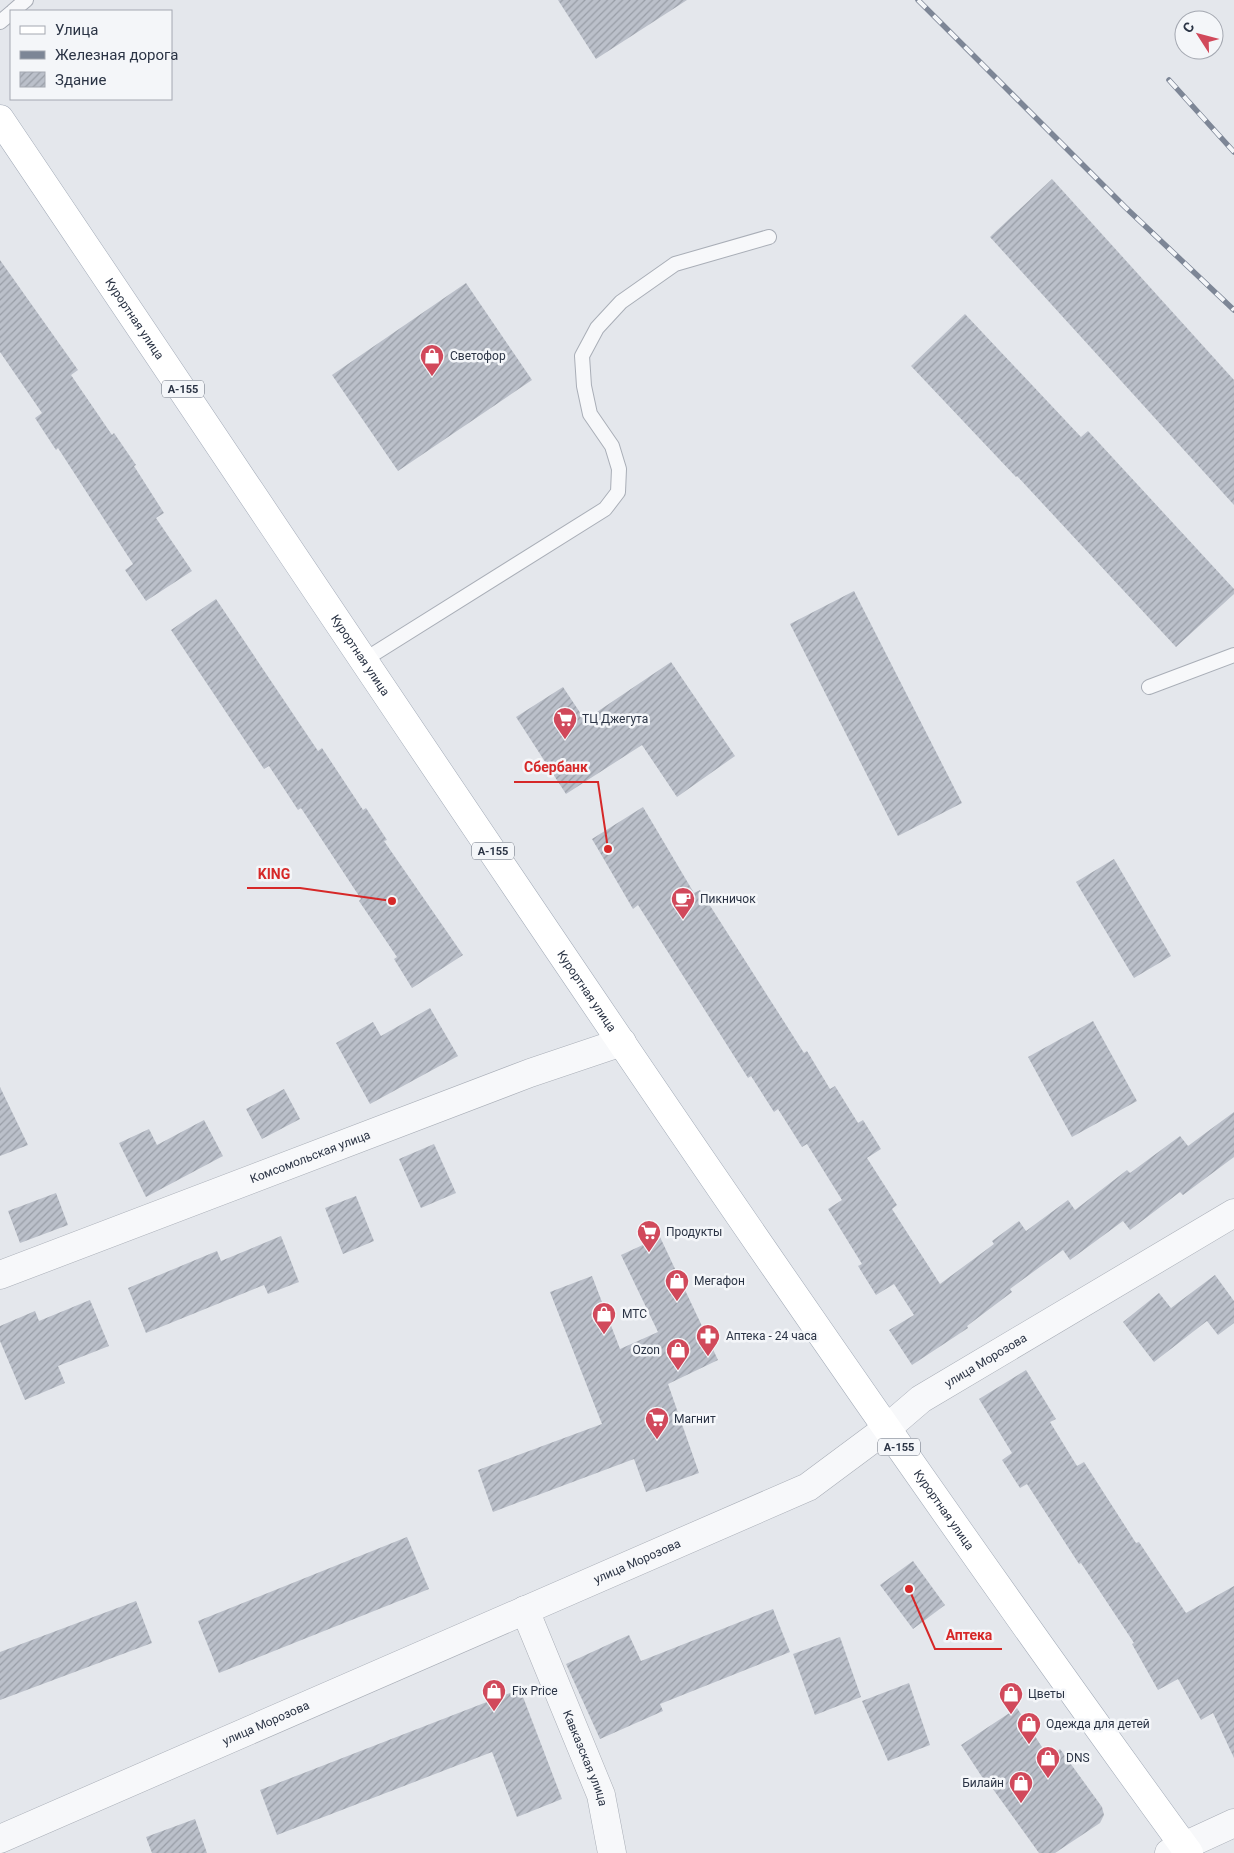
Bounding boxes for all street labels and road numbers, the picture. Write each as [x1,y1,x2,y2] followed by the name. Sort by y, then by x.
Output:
[102,276,167,362] street label: Курортная улица
[162,380,204,398] road number: А-155
[328,612,392,699] street label: Курортная улица
[472,842,514,859] road number: А-155
[554,948,619,1034] street label: Курортная улица
[248,1128,372,1186] street label: Комсомольская улица
[942,1331,1029,1390] street label: улица Морозова
[878,1438,920,1455] road number: А-155
[911,1467,977,1553] street label: Курортная улица
[592,1536,683,1586] street label: улица Морозова
[220,1698,311,1748] street label: улица Морозова
[560,1708,610,1807] street label: Кавказская улица

